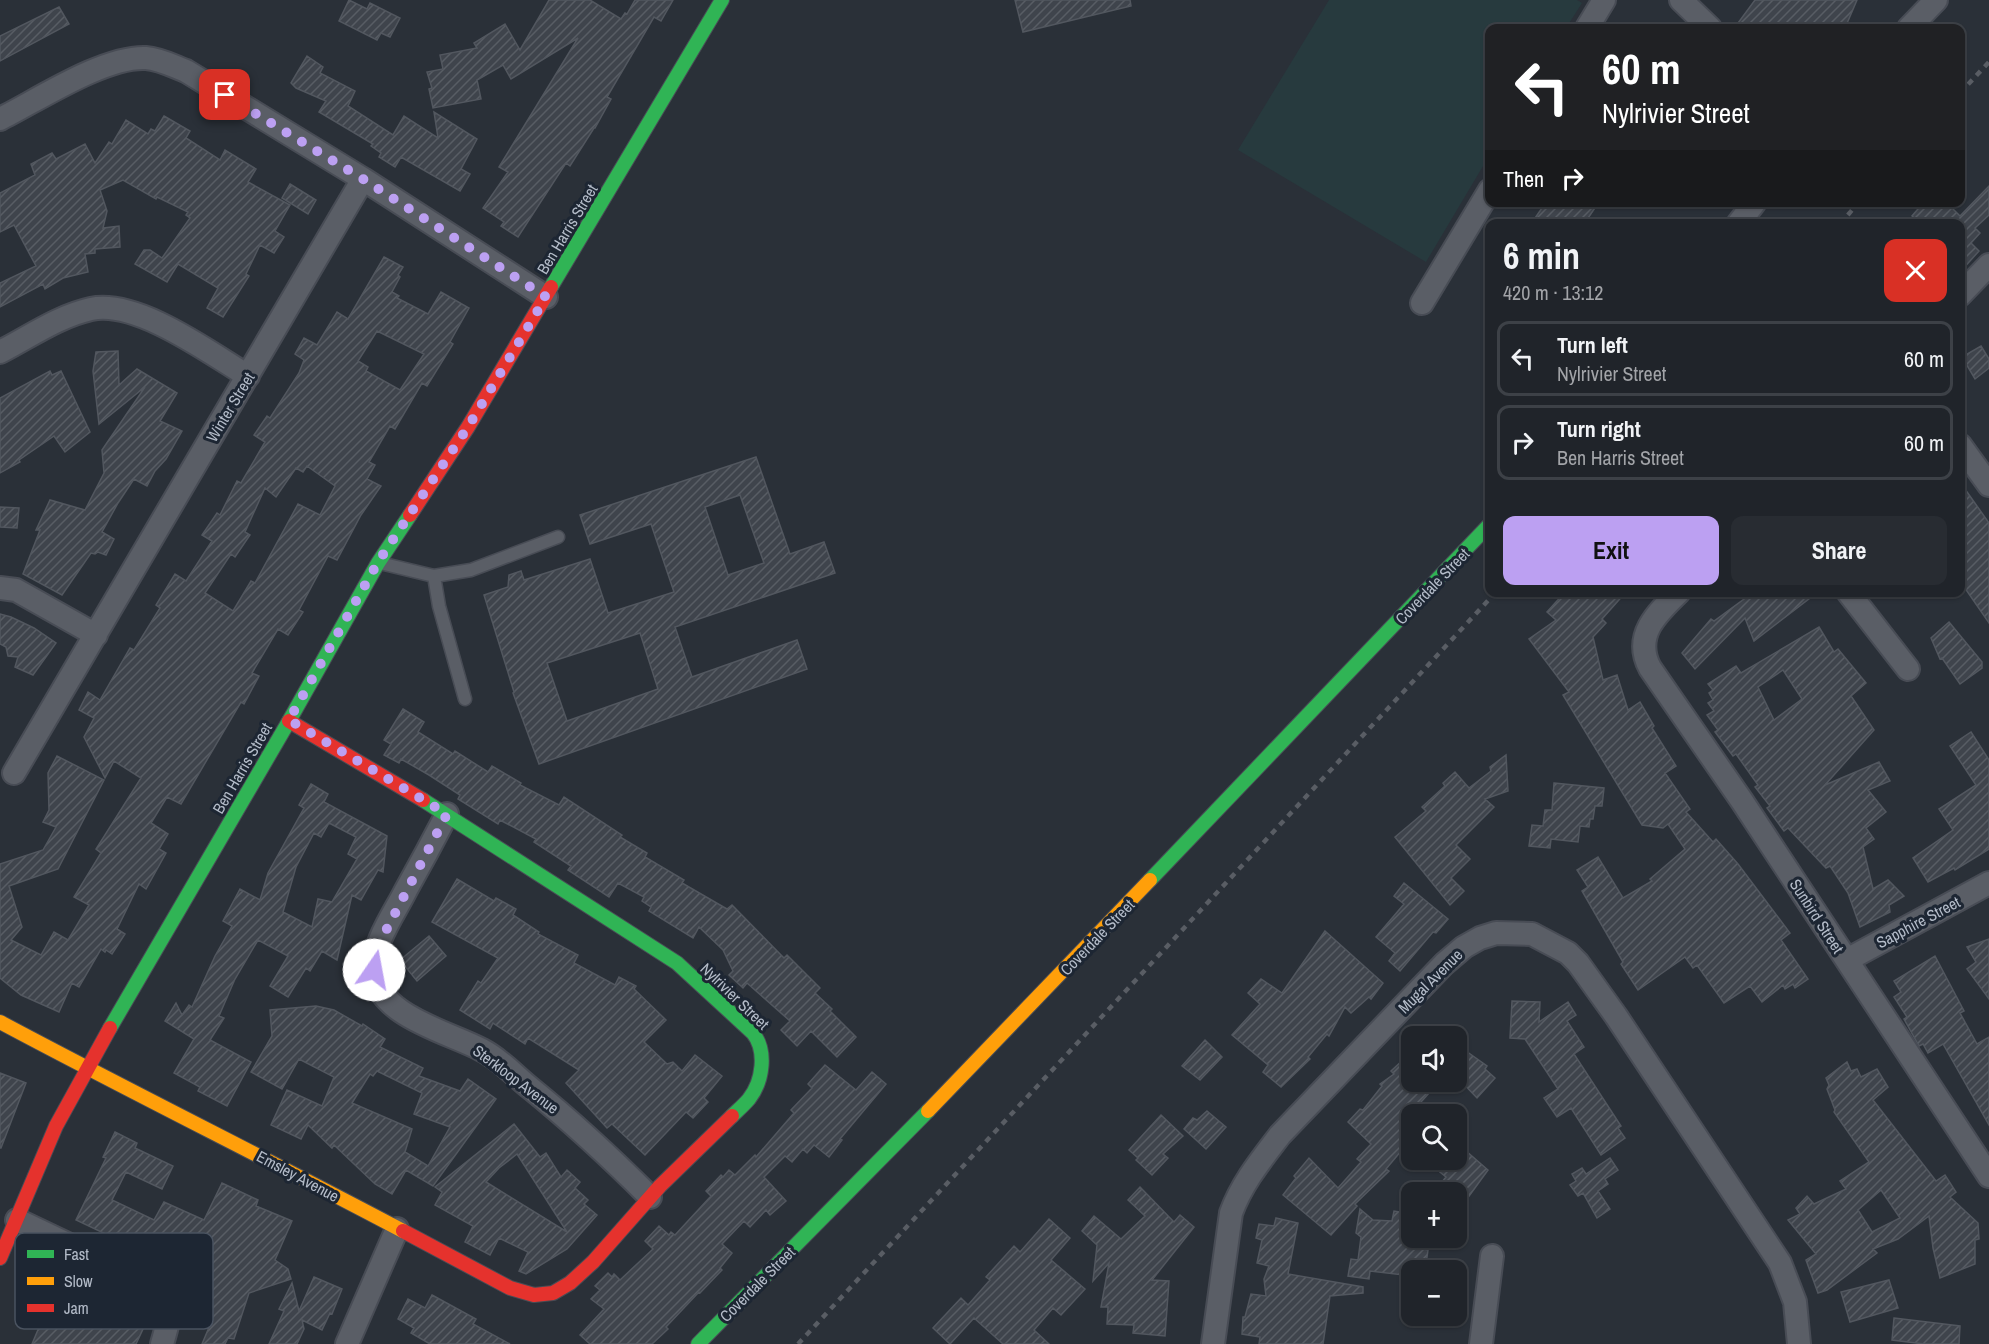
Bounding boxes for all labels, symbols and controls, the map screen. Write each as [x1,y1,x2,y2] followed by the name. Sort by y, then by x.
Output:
[1602,41,1681,97] text: 60 m
[1503,48,1581,126] icon: left
[199,69,250,120] pin
[208,78,241,111] icon: arrive
[1602,95,1750,131] text: Nylrivier Street
[1556,162,1589,195] icon: right
[1503,164,1544,194] text: Then
[531,180,603,278] street label: Ben Harris Street
[1503,232,1580,280] text: 6 min
[1884,239,1947,302] button: close
[1503,279,1603,306] text: 420 m · 13:12
[1557,330,1628,360] text: Turn left
[1506,342,1539,375] icon: left
[1904,344,1944,374] text: 60 m
[1557,360,1666,387] text: Nylrivier Street
[201,368,260,446] street label: Winter Street
[1557,414,1641,444] text: Turn right
[1506,426,1539,459] icon: right
[1904,428,1944,458] text: 60 m
[1557,444,1684,471] text: Ben Harris Street
[1503,516,1719,585] button: Exit
[1731,516,1947,585] button: Share
[1390,543,1474,629] street label: Coverdale Street
[207,718,277,817] street label: Ben Harris Street
[1785,875,1849,958] street label: Sunbird Street
[1872,891,1964,953] street label: Sapphire Street
[1055,894,1139,980] street label: Coverdale Street
[342,938,406,1002] position arrow
[1393,944,1467,1018] street label: Mugal Avenue
[696,958,774,1035] street label: Nylrivier Street
[1401,1026,1467,1326] map controls
[1401,1026,1467,1092] button: sound
[468,1039,564,1119] street label: Sterkloop Avenue
[1401,1104,1467,1170] button: search
[253,1145,343,1207] street label: Emsley Avenue
[1401,1182,1467,1248] button: +
[15,1233,213,1329] legend
[714,1241,800,1327] street label: Coverdale Street
[64,1243,89,1265] text: Fast
[1401,1260,1467,1326] button: −
[64,1270,93,1292] text: Slow
[64,1297,89,1319] text: Jam

